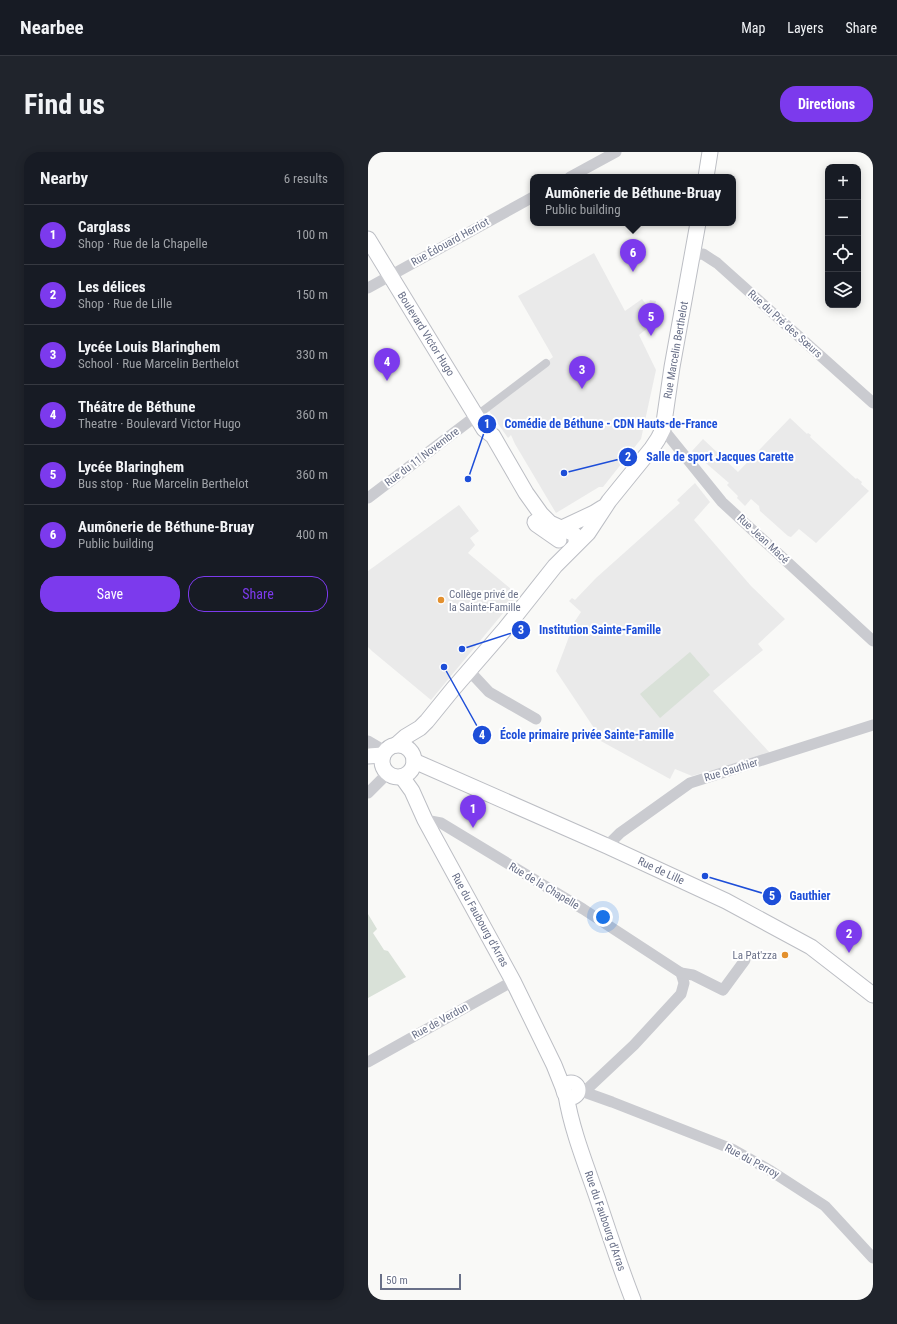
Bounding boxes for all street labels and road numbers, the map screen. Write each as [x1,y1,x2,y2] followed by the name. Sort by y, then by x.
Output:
[409,215,491,269] street label: Rue Édouard Herriot
[745,287,825,361] street label: Rue du Pré des Sœurs
[395,289,457,379] street label: Boulevard Victor Hugo
[661,300,691,400] street label: Rue Marcelin Berthelot
[382,425,462,489] street label: Rue du 11 Novembre
[734,512,792,566] street label: Rue Jean Macé
[703,755,760,784] street label: Rue Gauthier
[636,855,686,887] street label: Rue de Lille
[506,860,582,912] street label: Rue de la Chapelle
[449,871,511,969] street label: Rue du Faubourg d'Arras
[410,1000,470,1042] street label: Rue de Verdun
[722,1141,782,1181] street label: Rue du Perroy
[582,1169,628,1273] street label: Rue du Faubourg d'Arras

